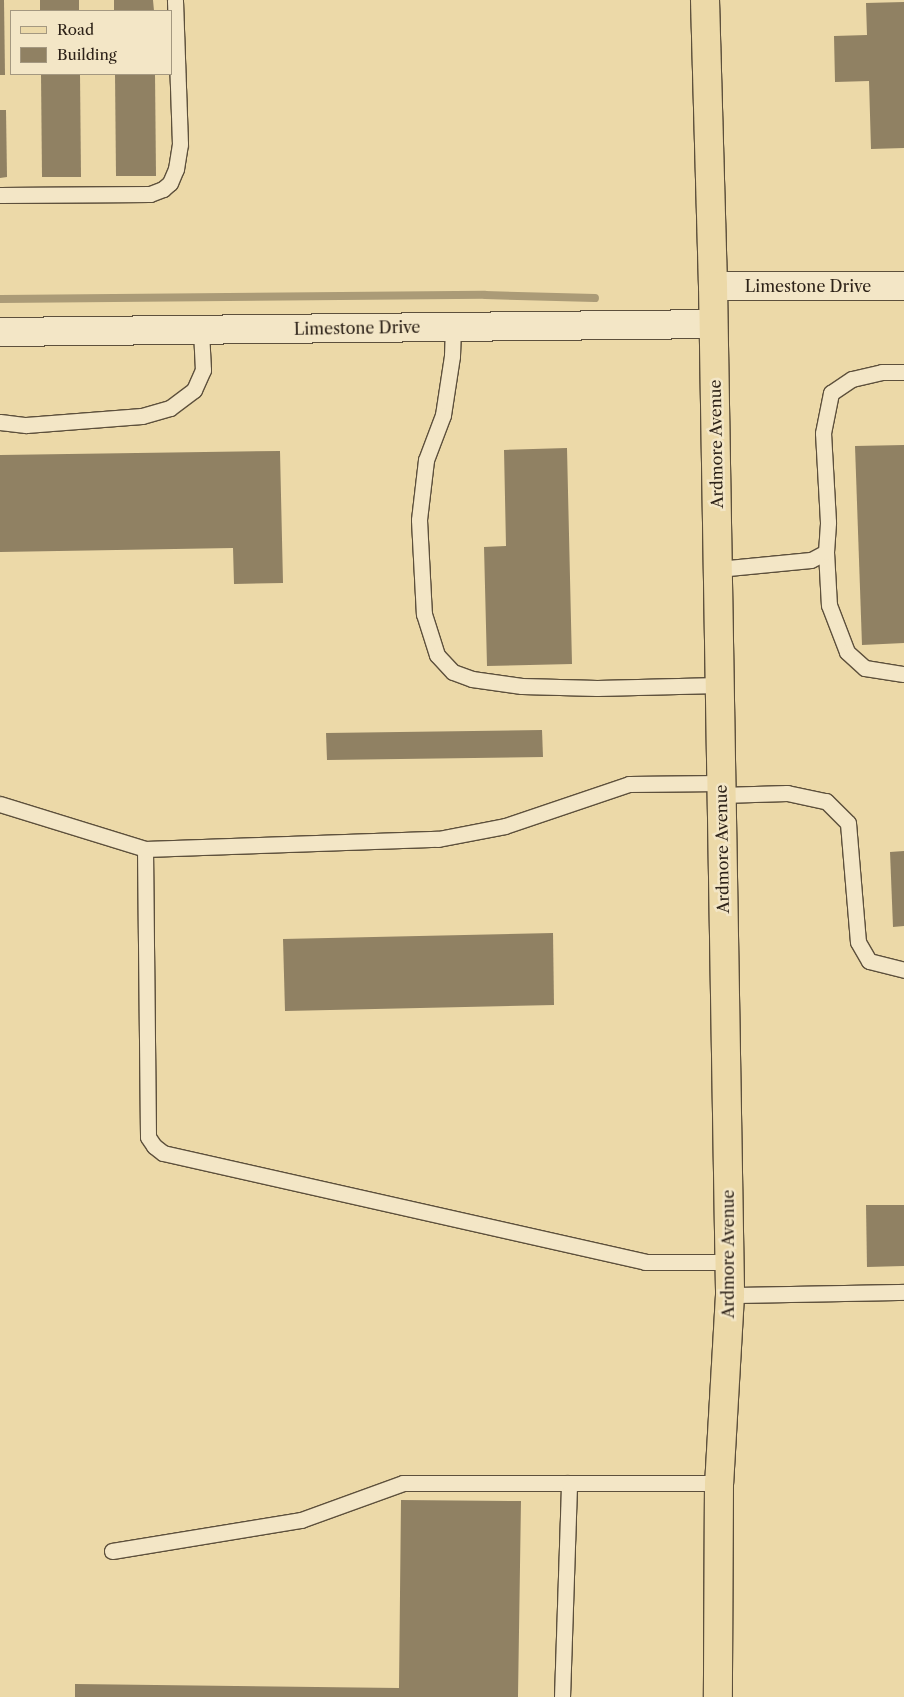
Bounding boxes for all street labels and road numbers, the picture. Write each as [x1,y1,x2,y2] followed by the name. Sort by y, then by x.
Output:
[745,276,871,296] street label: Limestone Drive
[294,317,420,339] street label: Limestone Drive
[705,379,727,509] street label: Ardmore Avenue
[711,784,733,914] street label: Ardmore Avenue
[718,1189,738,1319] street label: Ardmore Avenue

